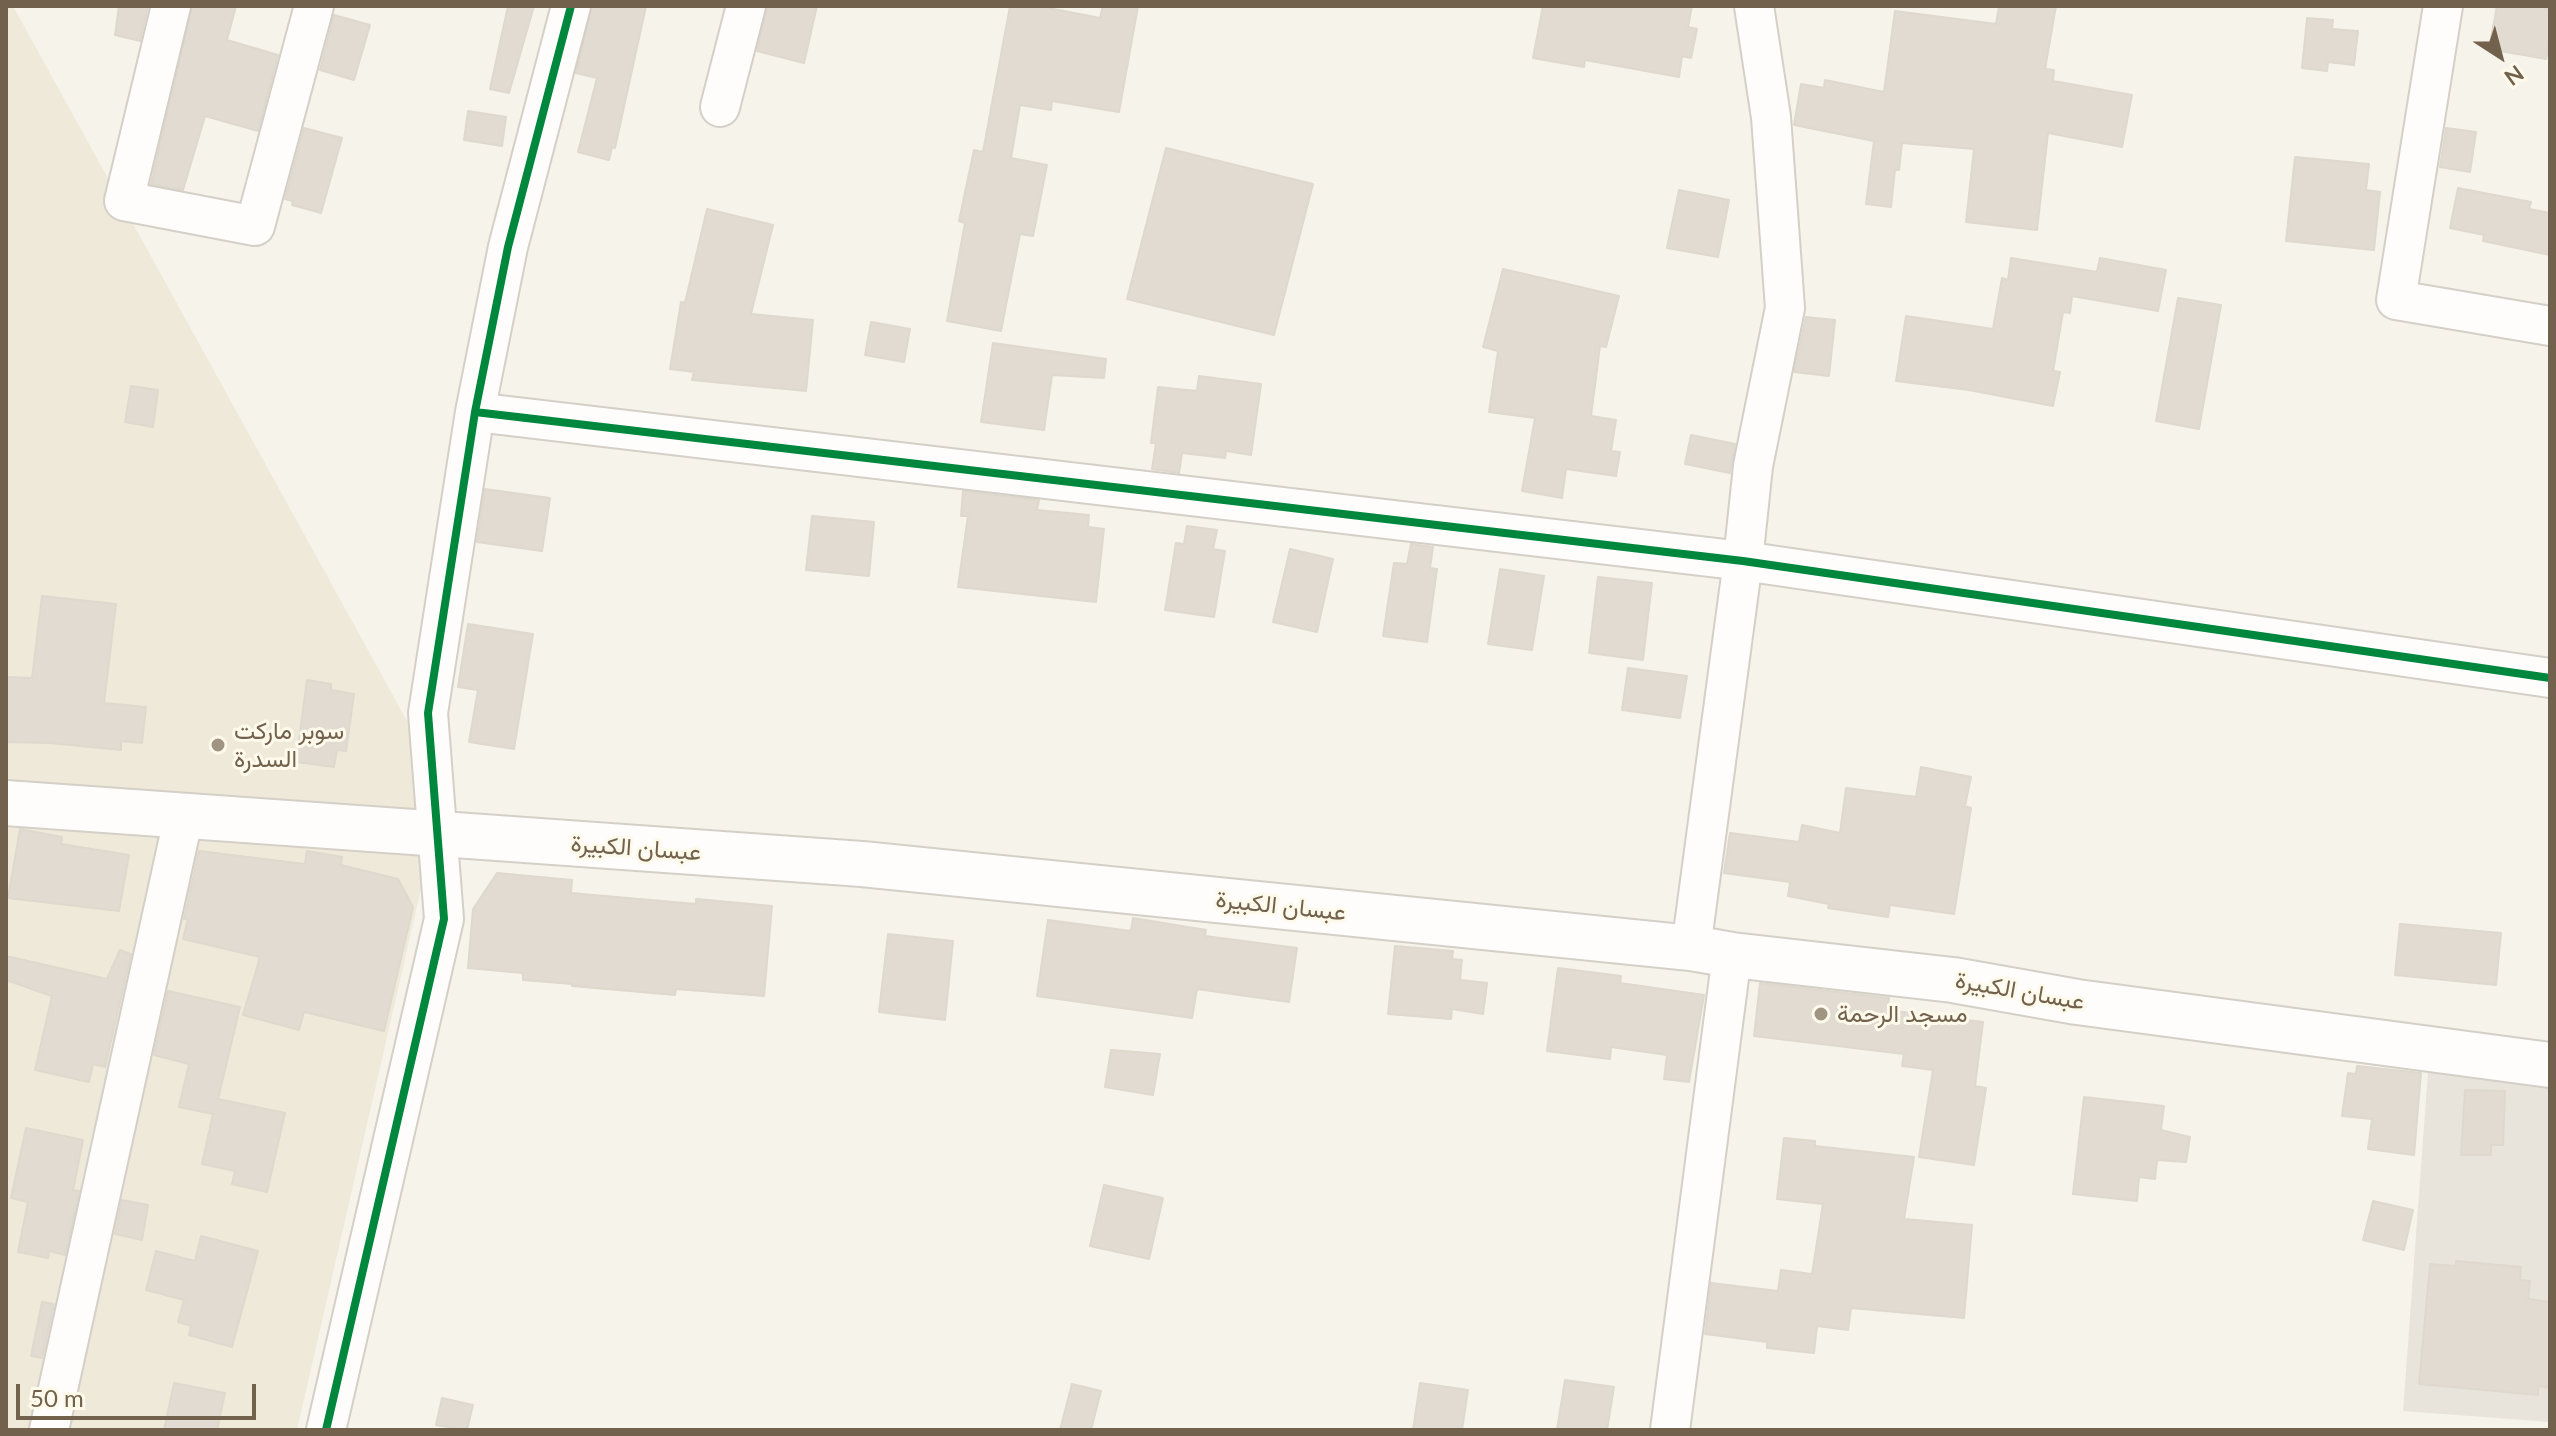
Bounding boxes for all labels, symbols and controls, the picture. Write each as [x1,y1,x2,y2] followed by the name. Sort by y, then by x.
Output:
[2460,16,2540,96] north arrow
[2500,60,2529,92] text: N
[234,717,344,773] place label: سوبر ماركت السدرة
[209,736,227,754] marker: سوبر ماركت السدرة
[570,829,702,867] street label: عبسان الكبيرة
[1214,885,1348,927] street label: عبسان الكبيرة
[1953,965,2087,1017] street label: عبسان الكبيرة
[1837,1000,1967,1028] place label: مسجد الرحمة
[1812,1005,1830,1023] marker: مسجد الرحمة
[20,1368,260,1418] scale bar
[30,1383,84,1412] text: 50 m

